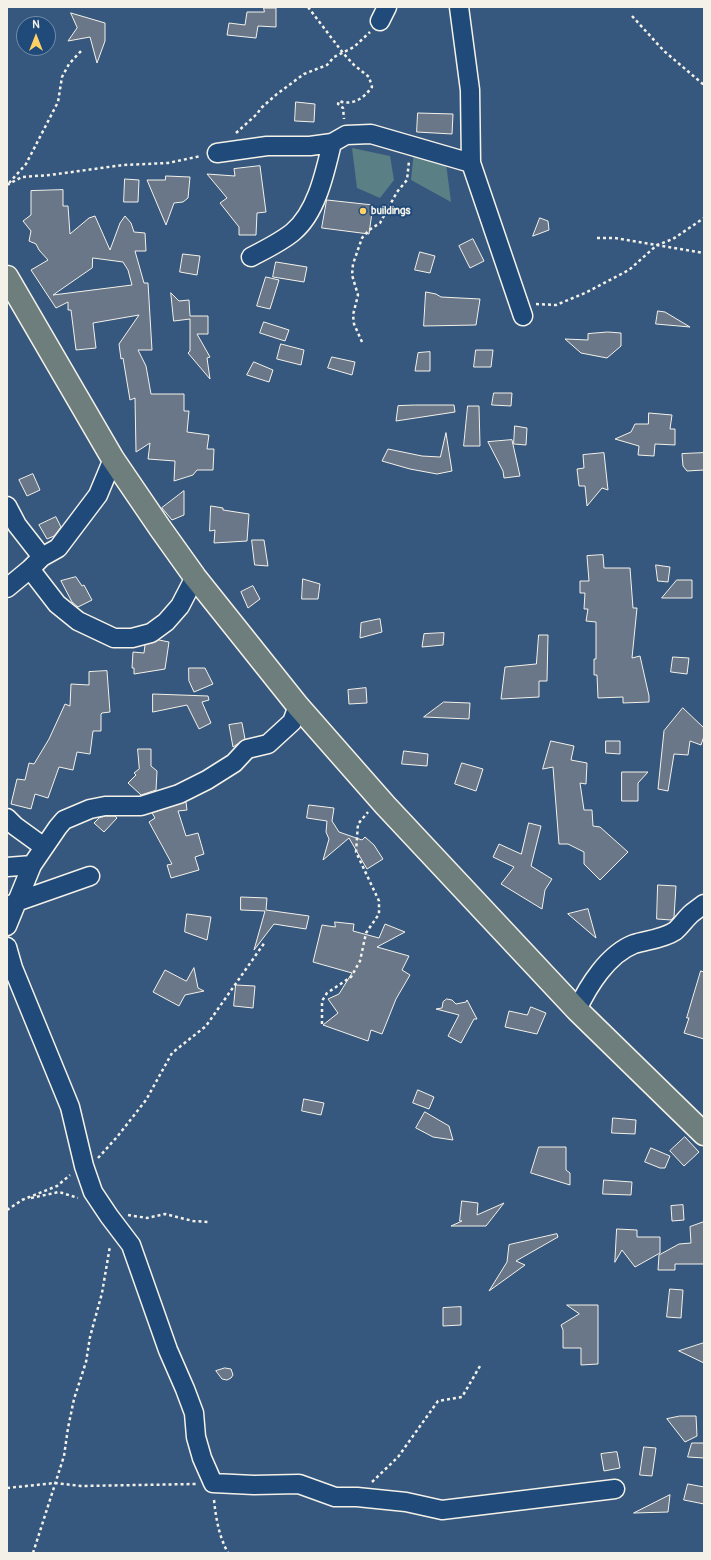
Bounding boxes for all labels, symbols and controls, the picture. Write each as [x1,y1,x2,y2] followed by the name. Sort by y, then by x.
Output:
[16,16,56,56] north arrow
[32,18,40,31] text: N
[371,204,410,218] place label: buildings
[358,206,368,216] marker: buildings

